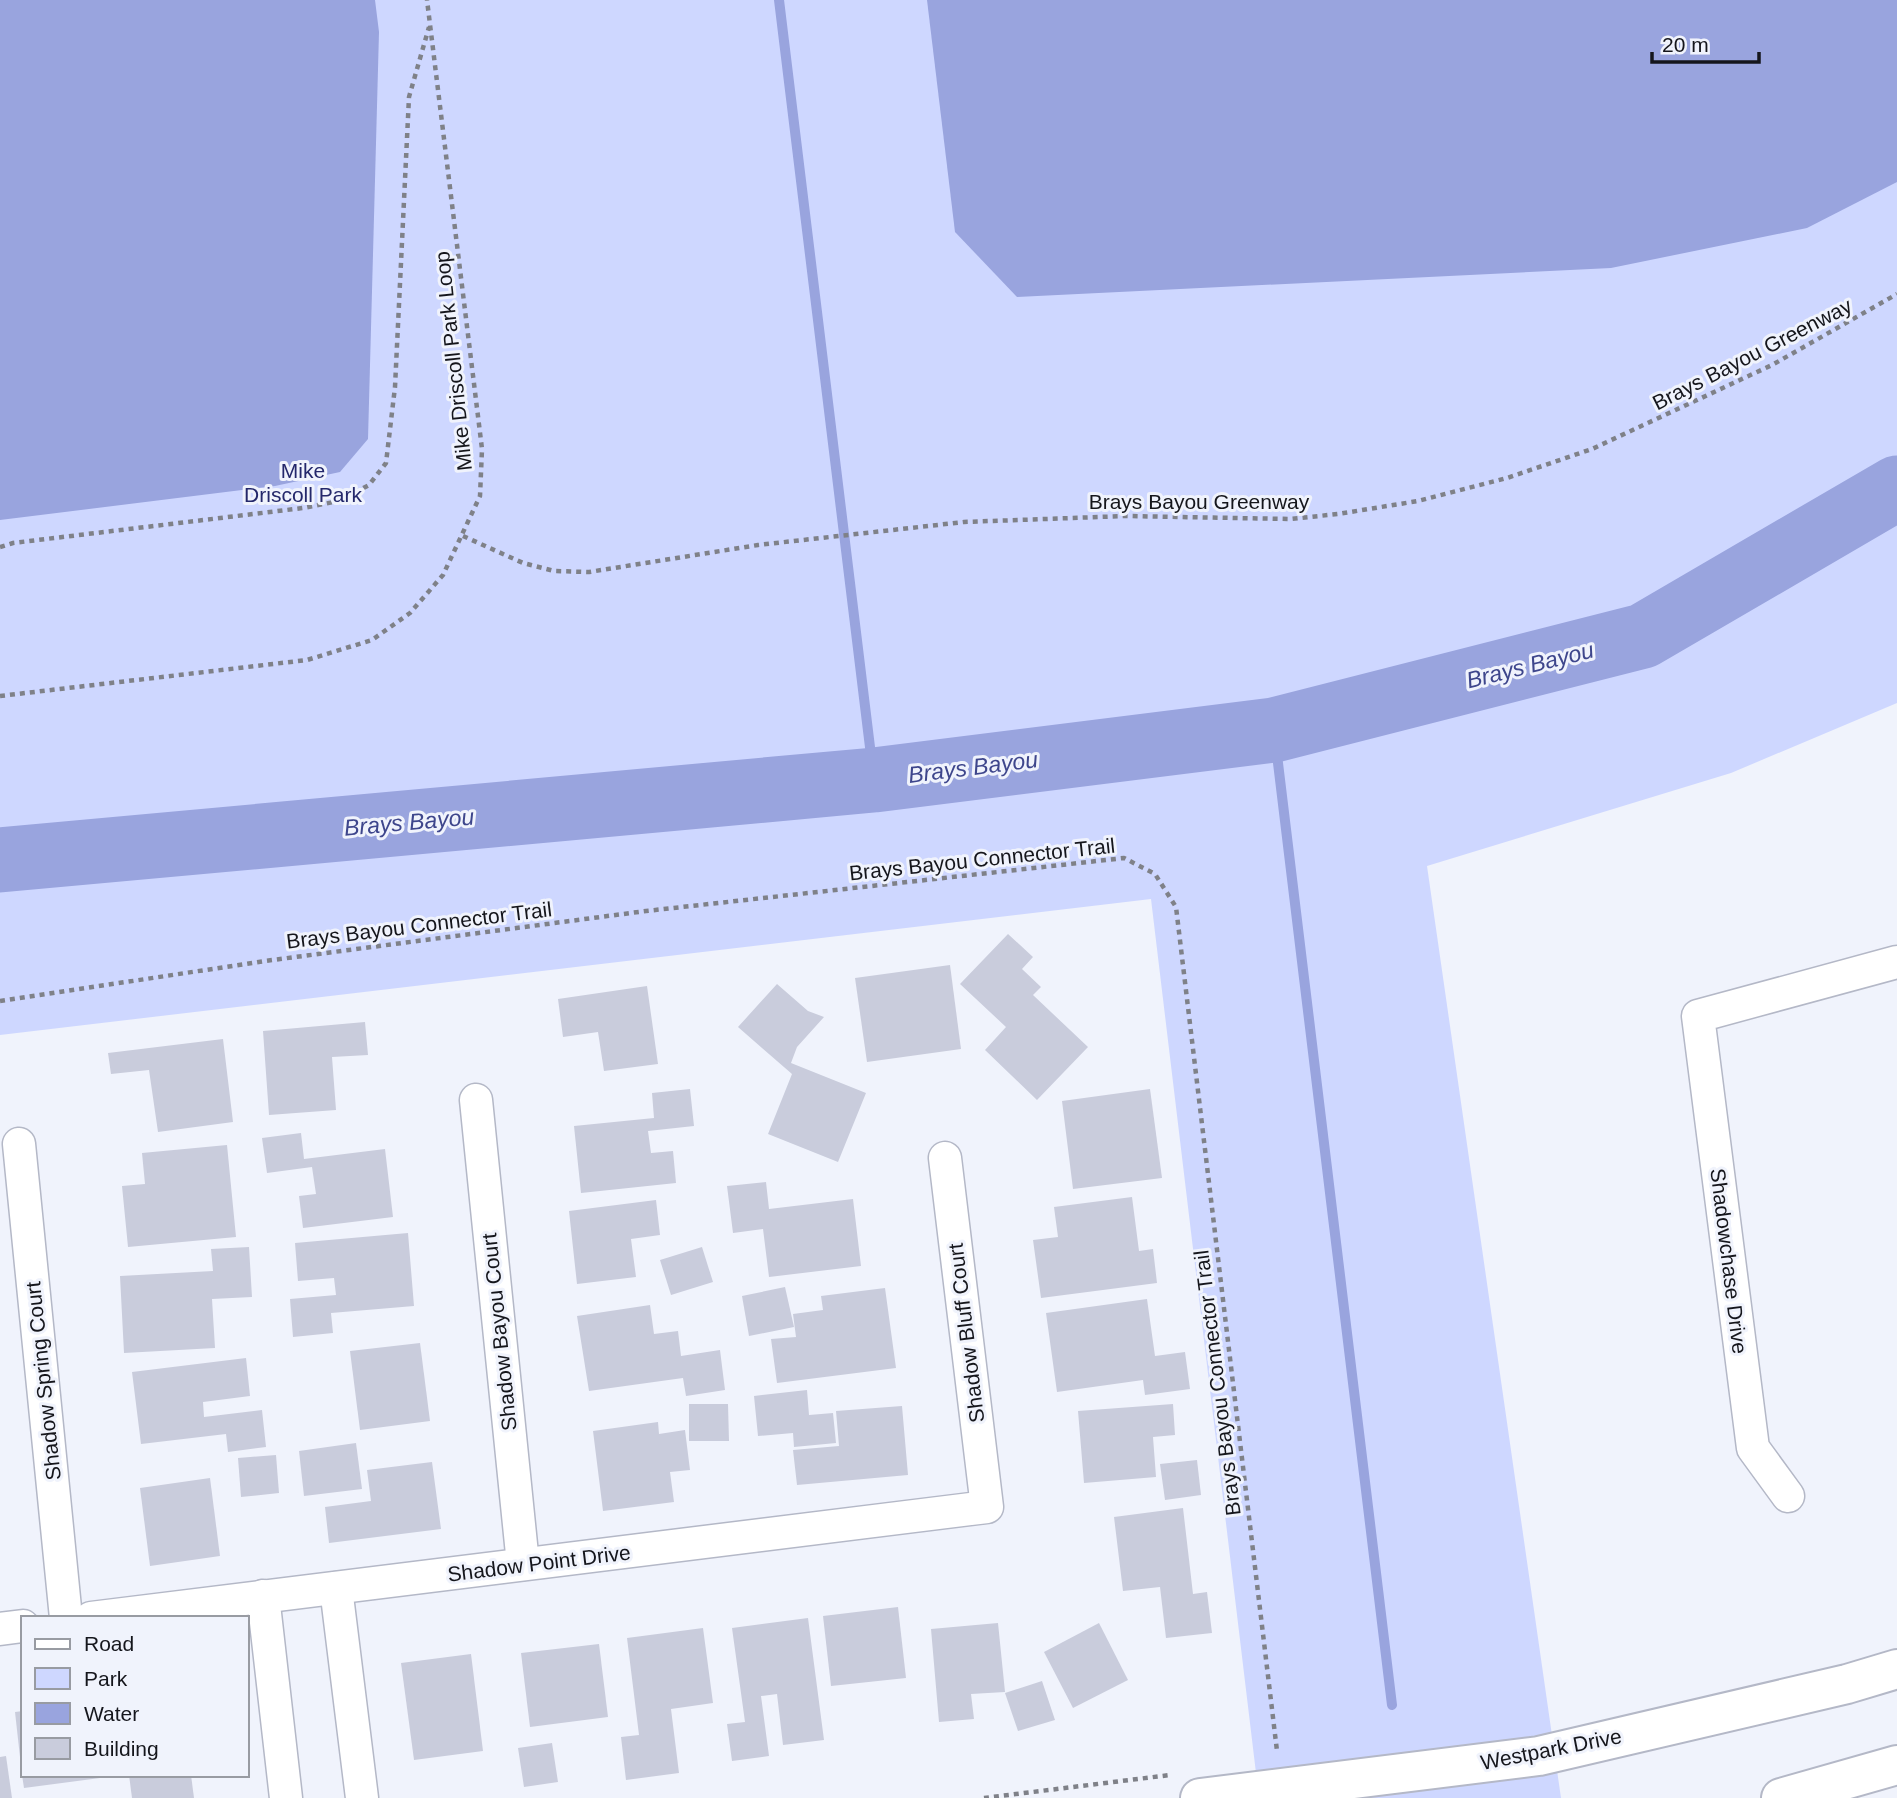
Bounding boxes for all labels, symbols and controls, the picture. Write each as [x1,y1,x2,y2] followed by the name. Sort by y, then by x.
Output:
[1652,21,1759,65] scale bar
[1662,33,1709,56] text: 20 m
[430,250,476,472] street label: Mike Driscoll Park Loop
[1648,293,1856,414] street label: Brays Bayou Greenway
[244,459,362,506] park label: Mike Driscoll Park
[1089,490,1310,513] street label: Brays Bayou Greenway
[1464,637,1597,693] water label: Brays Bayou
[907,746,1039,788] water label: Brays Bayou
[343,803,475,841] water label: Brays Bayou
[848,834,1116,884] street label: Brays Bayou Connector Trail
[285,897,553,953] street label: Brays Bayou Connector Trail
[1706,1167,1752,1355] street label: Shadowchase Drive
[477,1232,521,1432] street label: Shadow Bayou Court
[944,1242,988,1424] street label: Shadow Bluff Court
[1189,1249,1245,1517] street label: Brays Bayou Connector Trail
[21,1280,65,1481] street label: Shadow Spring Court
[446,1540,632,1586] street label: Shadow Point Drive
[21,1616,248,1777] legend
[84,1632,134,1655] text: Road
[84,1667,128,1690] text: Park
[84,1702,139,1725] text: Water
[1479,1724,1623,1774] street label: Westpark Drive
[84,1737,159,1760] text: Building

